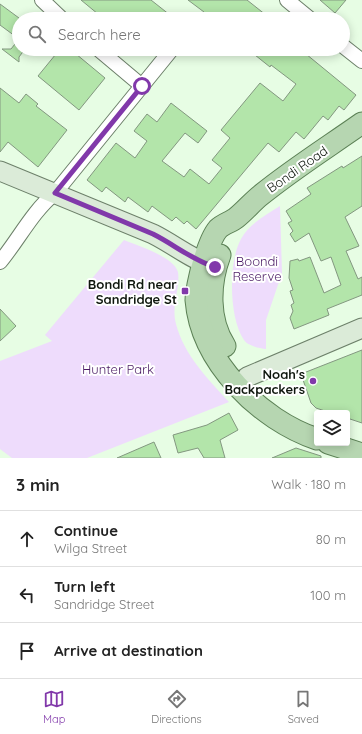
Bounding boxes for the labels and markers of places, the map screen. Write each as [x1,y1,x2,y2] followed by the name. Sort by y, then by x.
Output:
[88,276,177,307] place label: Bondi Rd near Sandridge St
[180,286,190,296] marker: Bondi Rd near Sandridge St
[224,366,305,397] place label: Noah's Backpackers
[308,376,318,386] marker: Noah's Backpackers

